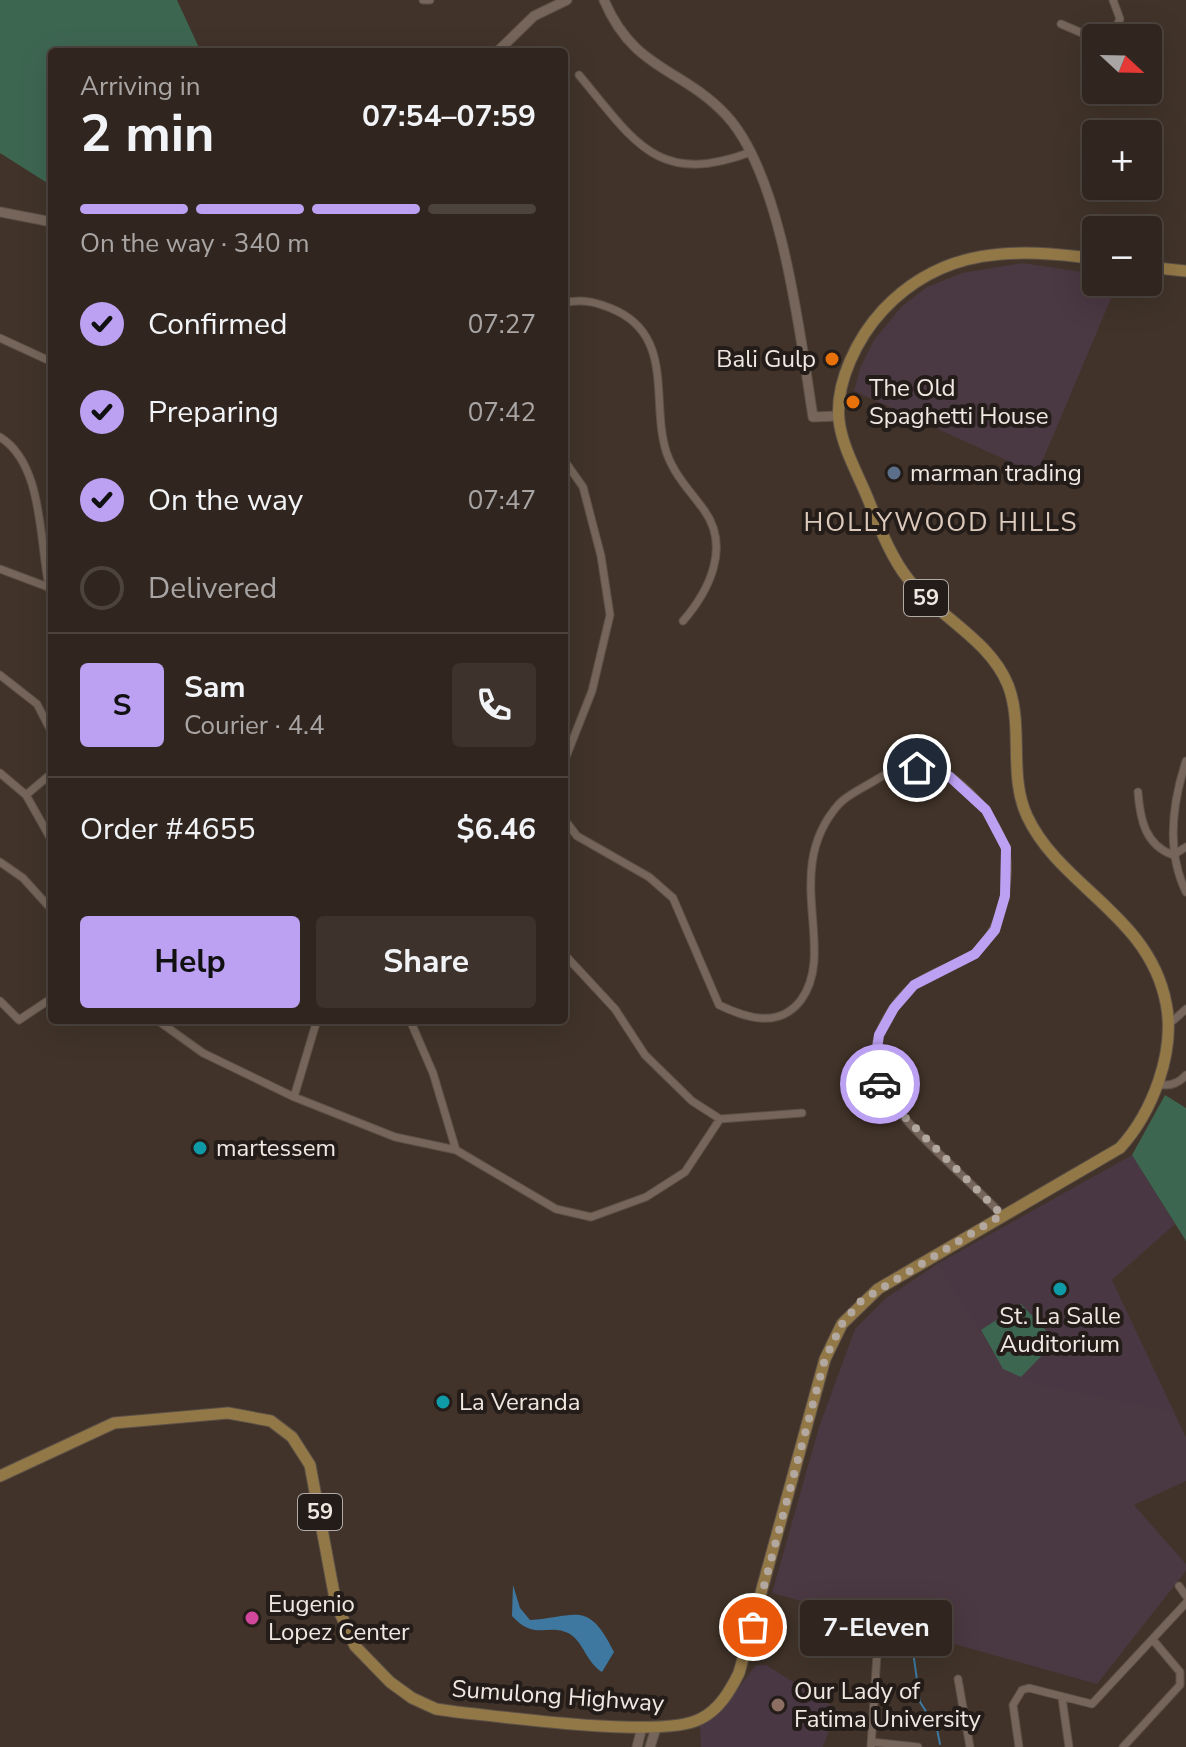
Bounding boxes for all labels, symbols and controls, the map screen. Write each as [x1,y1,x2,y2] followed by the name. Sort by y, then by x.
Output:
[1082,24,1162,104] north arrow
[1082,24,1162,296] map controls
[80,69,201,104] text: Arriving in
[362,96,536,137] text: 07:54–07:59
[80,98,215,169] text: 2 min
[1082,120,1162,200] button: +
[1082,216,1162,296] button: −
[80,226,309,261] text: On the way · 340 m
[80,302,124,346] icon: check
[148,304,288,345] text: Confirmed
[468,307,536,342] text: 07:27
[716,343,816,375] place label: Bali Gulp
[823,350,841,368] marker: Bali Gulp
[869,372,1049,432] place label: The Old Spaghetti House
[80,390,124,434] icon: check
[148,392,279,433] text: Preparing
[844,393,862,411] marker: The Old Spaghetti House
[468,395,536,430] text: 07:42
[910,457,1082,489] place label: marman trading
[885,464,903,482] marker: marman trading
[80,478,124,522] icon: check
[148,480,303,521] text: On the way
[468,483,536,518] text: 07:47
[804,505,1078,540] district label: HOLLYWOOD HILLS
[148,568,277,609] text: Delivered
[904,580,948,616] road number: 59
[452,663,536,747] button: phone
[184,667,246,708] text: Sam
[113,685,131,726] text: S
[184,708,325,743] text: Courier · 4.4
[883,734,951,802] pin
[895,746,939,790] icon: home
[80,809,255,850] text: Order #4655
[457,809,536,850] text: $6.46
[80,916,300,1008] button: Help
[316,916,536,1008] button: Share
[840,1044,920,1124] courier
[858,1062,902,1106] icon: car
[216,1132,336,1164] place label: martessem
[191,1139,209,1157] marker: martessem
[1051,1280,1069,1298] marker: St. La Salle Auditorium
[999,1300,1121,1360] place label: St. La Salle Auditorium
[459,1386,580,1418] place label: La Veranda
[434,1393,452,1411] marker: La Veranda
[298,1494,342,1530] road number: 59
[268,1588,410,1648] place label: Eugenio Lopez Center
[719,1593,787,1661] pin
[801,1599,953,1655] callout: 7-Eleven
[731,1605,775,1649] icon: bag
[243,1609,261,1627] marker: Eugenio Lopez Center
[822,1610,930,1645] text: 7-Eleven
[451,1673,666,1719] street label: Sumulong Highway
[794,1675,982,1735] place label: Our Lady of Fatima University
[769,1696,787,1714] marker: Our Lady of Fatima University

